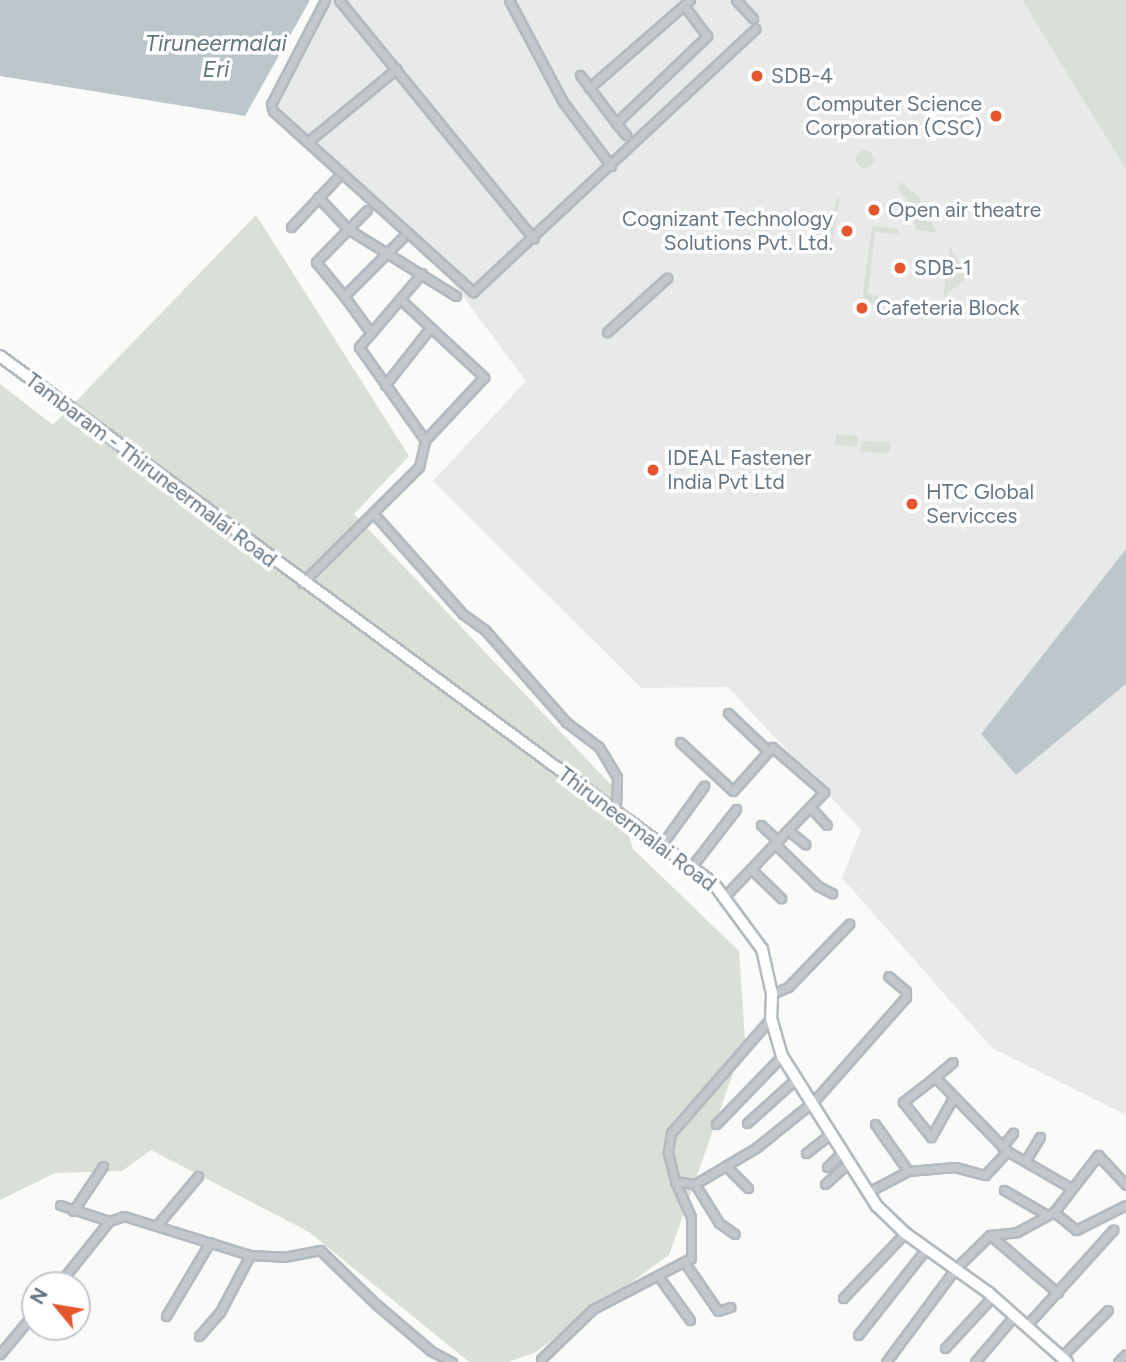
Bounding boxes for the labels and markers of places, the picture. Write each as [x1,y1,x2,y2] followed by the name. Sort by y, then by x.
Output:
[771,63,833,89] place label: SDB-4
[749,68,765,84] marker: SDB-4
[805,91,982,141] place label: Computer Science Corporation (CSC)
[988,108,1004,124] marker: Computer Science Corporation (CSC)
[888,197,1041,223] place label: Open air theatre
[866,202,882,218] marker: Open air theatre
[622,206,833,256] place label: Cognizant Technology Solutions Pvt. Ltd.
[839,223,855,239] marker: Cognizant Technology Solutions Pvt. Ltd.
[914,255,972,281] place label: SDB-1
[892,260,908,276] marker: SDB-1
[876,295,1019,321] place label: Cafeteria Block
[854,300,870,316] marker: Cafeteria Block
[667,445,811,495] place label: IDEAL Fastener India Pvt Ltd
[645,462,661,478] marker: IDEAL Fastener India Pvt Ltd
[926,479,1034,529] place label: HTC Global Servicces
[904,496,920,512] marker: HTC Global Servicces

